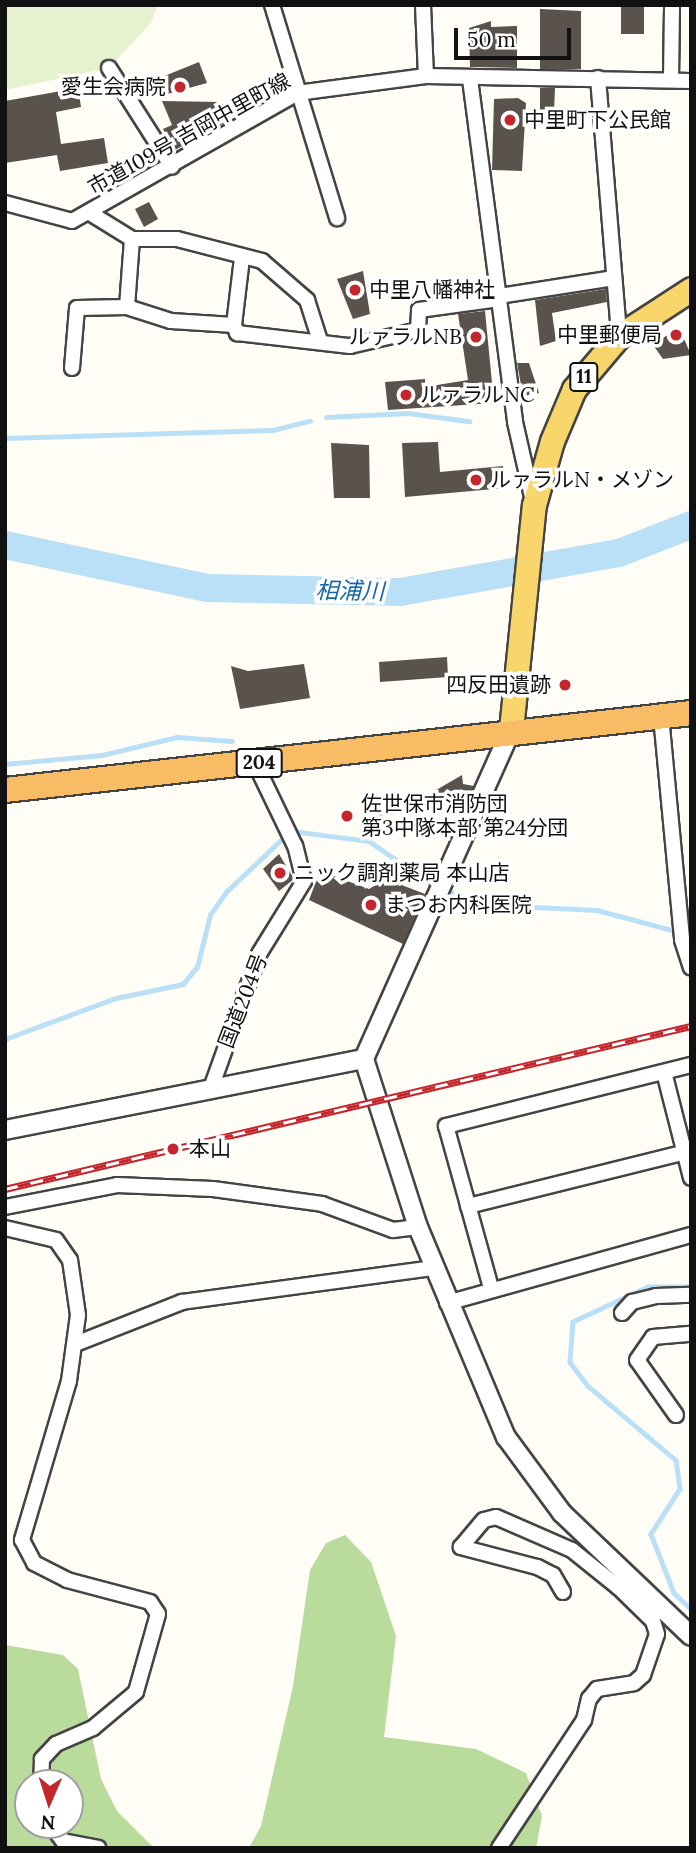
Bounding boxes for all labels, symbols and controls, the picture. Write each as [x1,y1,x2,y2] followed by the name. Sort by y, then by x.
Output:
[458,14,575,58] scale bar
[467,26,516,53] text: 50 m
[83,68,295,200] street label: 市道109号 吉岡中里町線
[61,74,166,100] place label: 愛生会病院
[172,79,188,95] marker: 愛生会病院
[524,107,671,133] place label: 中里町下公民館
[502,112,518,128] marker: 中里町下公民館
[369,277,495,303] place label: 中里八幡神社
[347,282,363,298] marker: 中里八幡神社
[557,322,662,348] place label: 中里郵便局
[349,324,462,350] place label: ルァラルNB
[668,327,684,343] marker: 中里郵便局
[468,329,484,345] marker: ルァラルNB
[568,362,600,392] road number: 11
[420,382,535,408] place label: ルァラルNC
[398,387,414,403] marker: ルァラルNC
[490,467,674,493] place label: ルァラルN・メゾン
[468,472,484,488] marker: ルァラルN・メゾン
[315,577,385,605] water label: 相浦川
[446,672,551,698] place label: 四反田遺跡
[557,677,573,693] marker: 四反田遺跡
[234,748,284,778] road number: 204
[361,791,568,841] place label: 佐世保市消防団 第3中隊本部 第24分団
[339,808,355,824] marker: 佐世保市消防団 第3中隊本部 第24分団
[294,860,510,886] place label: ニック調剤薬局 本山店
[272,865,288,881] marker: ニック調剤薬局 本山店
[385,892,532,918] place label: まつお内科医院
[363,897,379,913] marker: まつお内科医院
[214,950,272,1052] street label: 国道204号
[189,1136,231,1162] place label: 本山
[163,1139,183,1159] marker: 本山
[14,1769,84,1839] north arrow
[40,1811,56,1835] text: N

